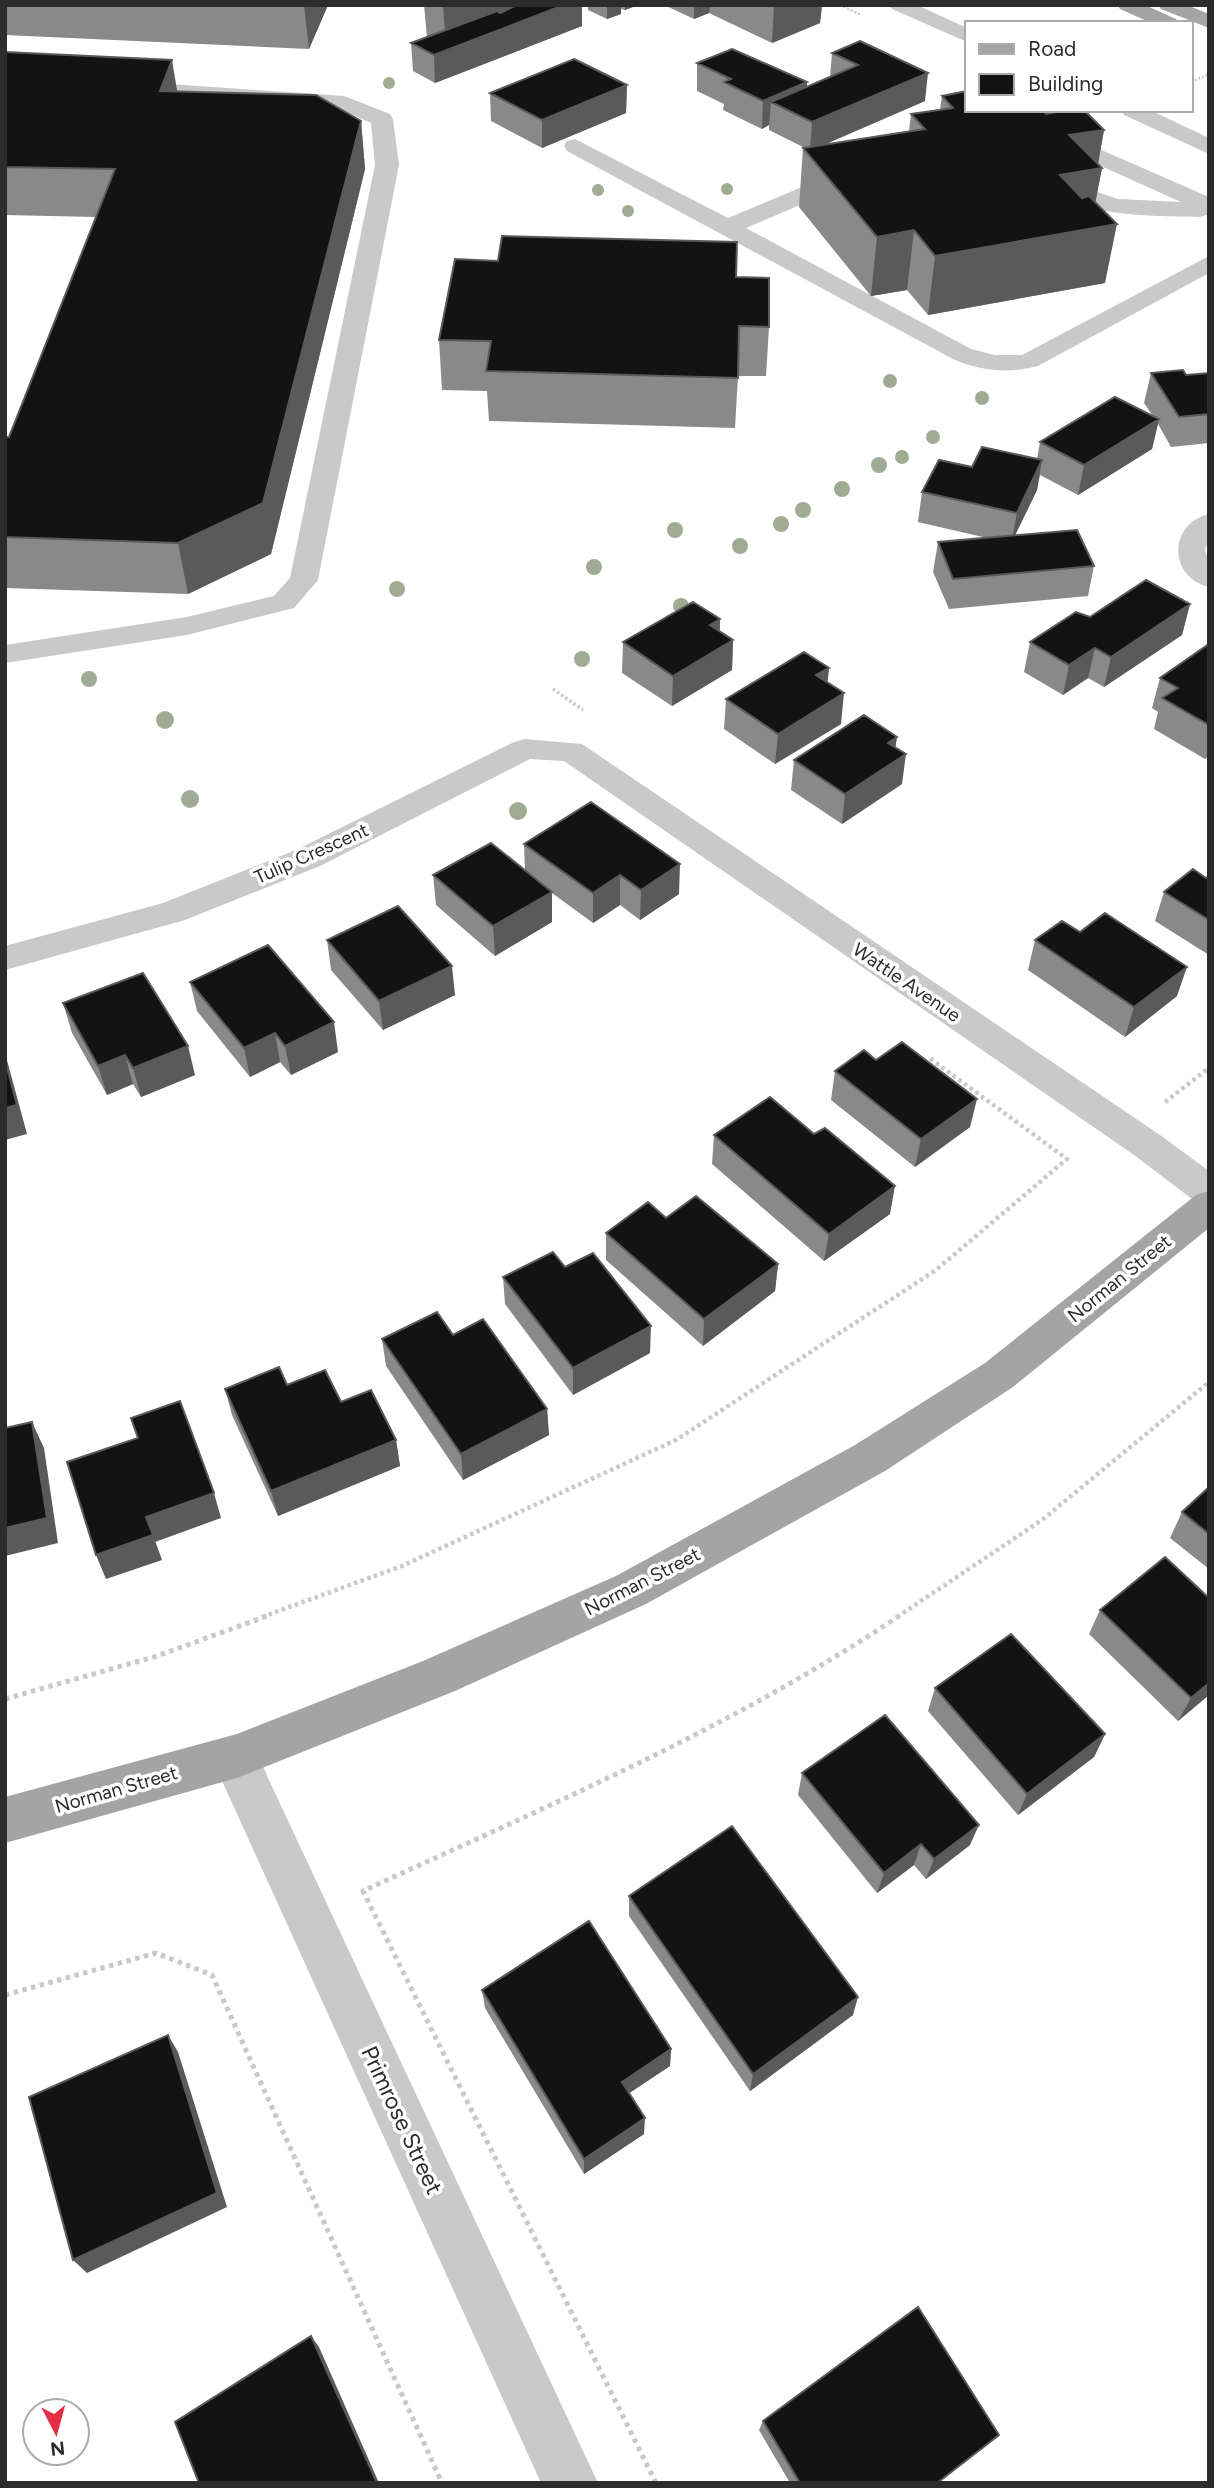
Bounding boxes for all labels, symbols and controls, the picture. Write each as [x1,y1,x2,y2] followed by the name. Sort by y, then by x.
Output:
[965,21,1193,112] legend
[1028,36,1076,61] text: Road
[1028,71,1103,96] text: Building
[251,818,372,889] street label: Tulip Crescent
[848,938,965,1027] street label: Wattle Avenue
[1063,1230,1176,1327] street label: Norman Street
[581,1542,704,1620] street label: Norman Street
[52,1761,180,1818] street label: Norman Street
[355,2041,449,2199] street label: Primrose Street
[21,2397,91,2467] north arrow
[49,2436,66,2461] text: N

